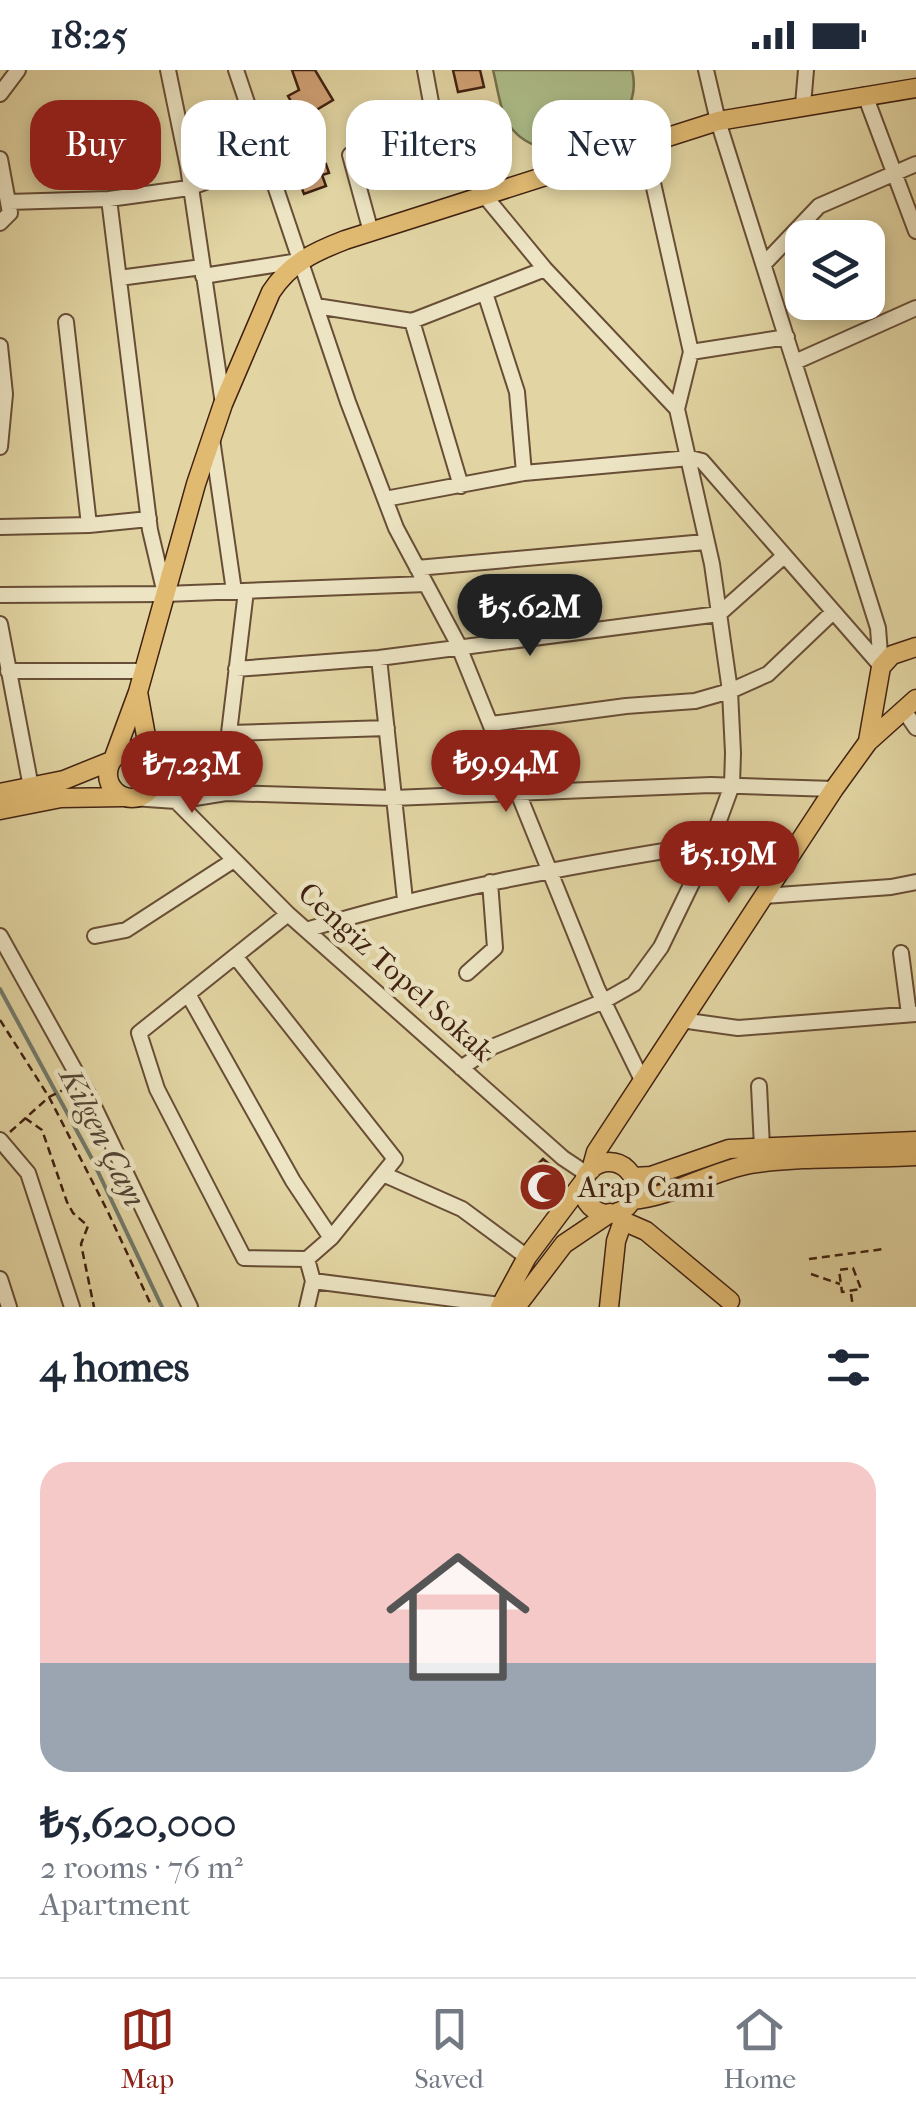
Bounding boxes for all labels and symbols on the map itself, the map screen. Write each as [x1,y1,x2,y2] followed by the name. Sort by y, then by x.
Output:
[449,574,611,659] pin: ₺5.62M
[425,730,587,815] pin: ₺9.94M
[111,731,273,816] pin: ₺7.23M
[648,821,810,906] pin: ₺5.19M
[291,875,501,1070] street label: Cengiz Topel Sokak
[51,1060,153,1213] water label: Kilgen Çayı
[517,1161,569,1213] mosque icon: Arap Cami
[577,1170,715,1205] place label: Arap Cami

